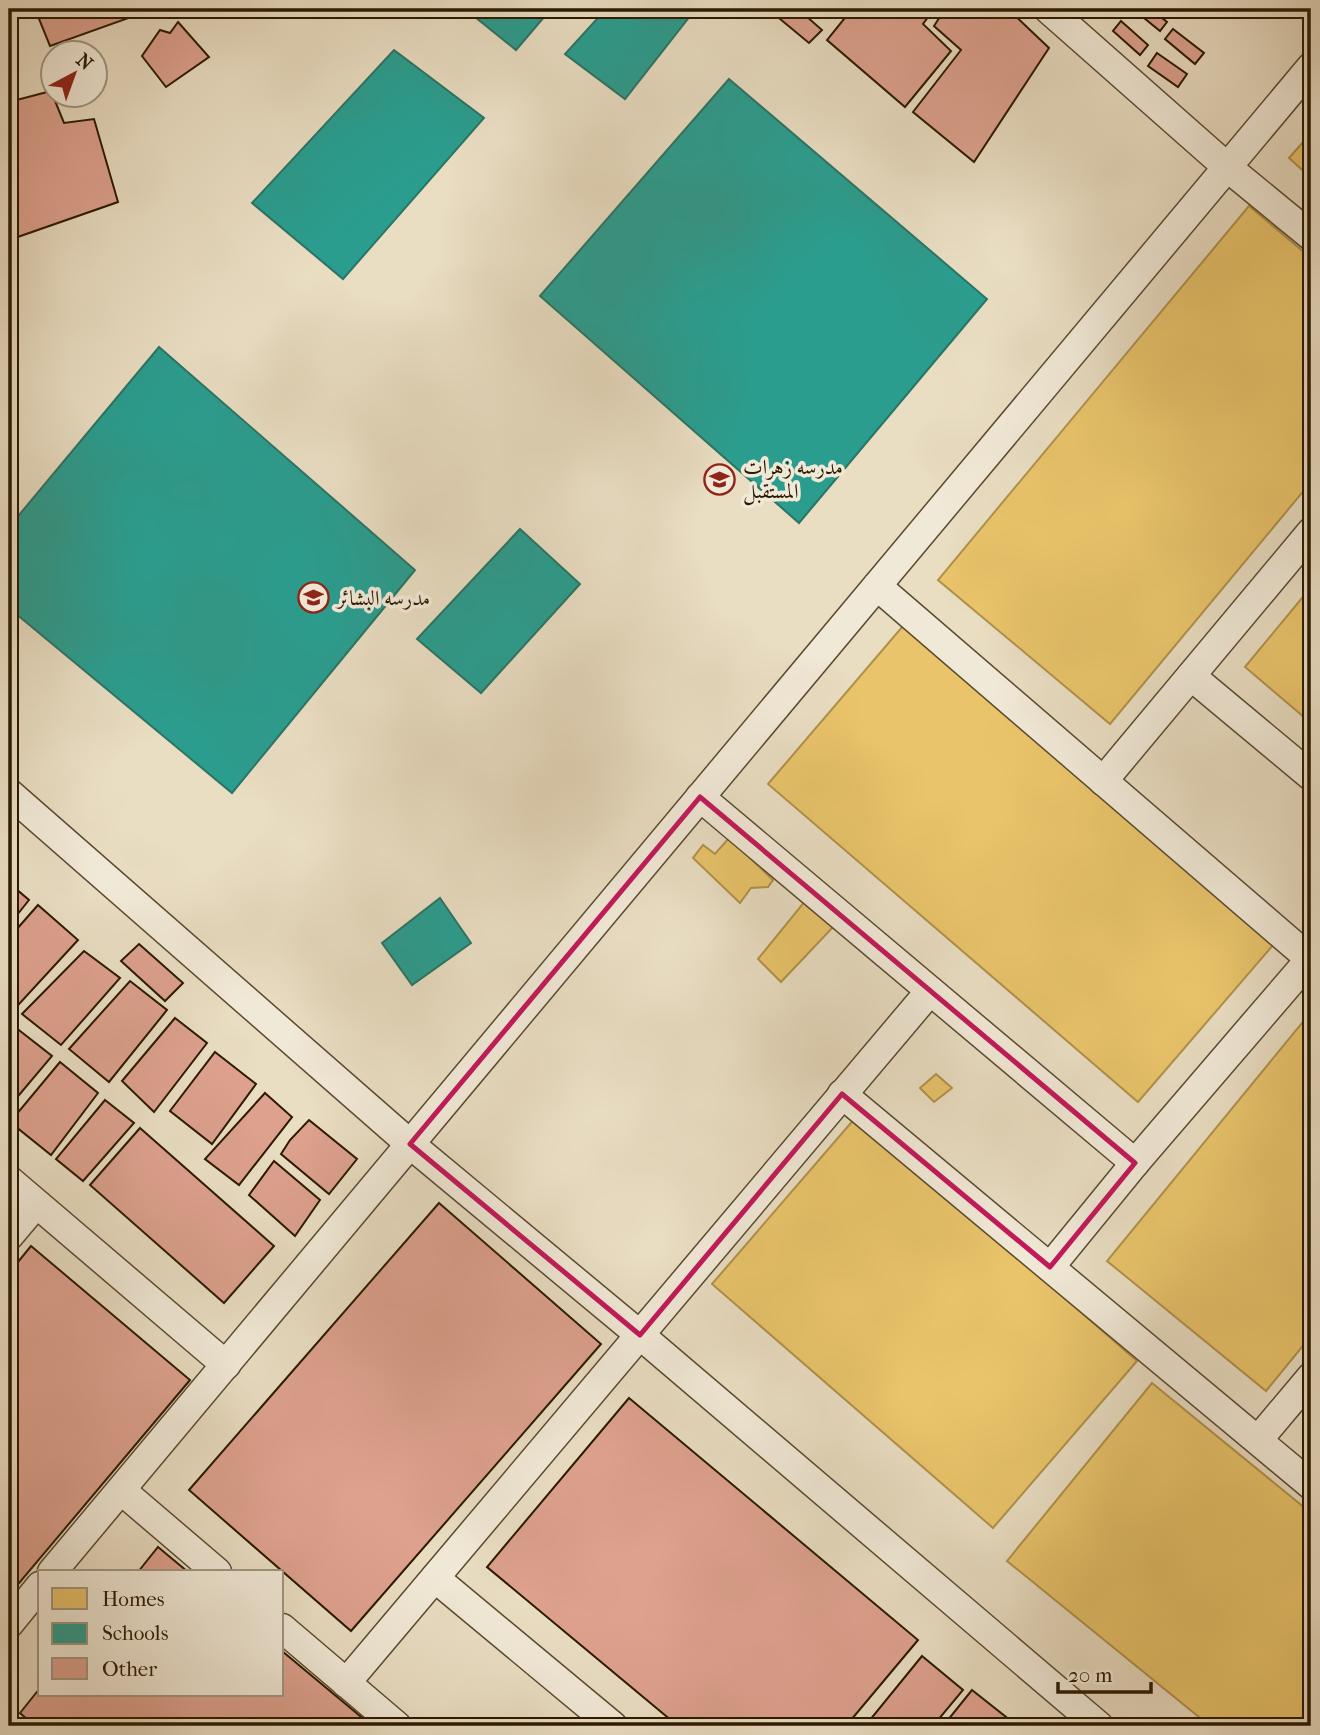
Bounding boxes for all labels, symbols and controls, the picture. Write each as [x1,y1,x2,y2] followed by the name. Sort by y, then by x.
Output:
[38,38,108,108] north arrow
[72,49,98,75] text: N
[743,455,843,506] place label: مدرسه زهرات المستقبل
[703,462,737,496] school or university icon: مدرسه زهرات المستقبل
[297,581,331,615] school or university icon: مدرسه البشائر
[335,586,430,611] place label: مدرسه البشائر
[38,1570,284,1696] legend
[102,1587,165,1611] text: Homes
[102,1621,169,1645] text: Schools
[1058,1651,1150,1695] scale bar
[102,1657,157,1681] text: Other
[1068,1663,1113,1687] text: 20 m

